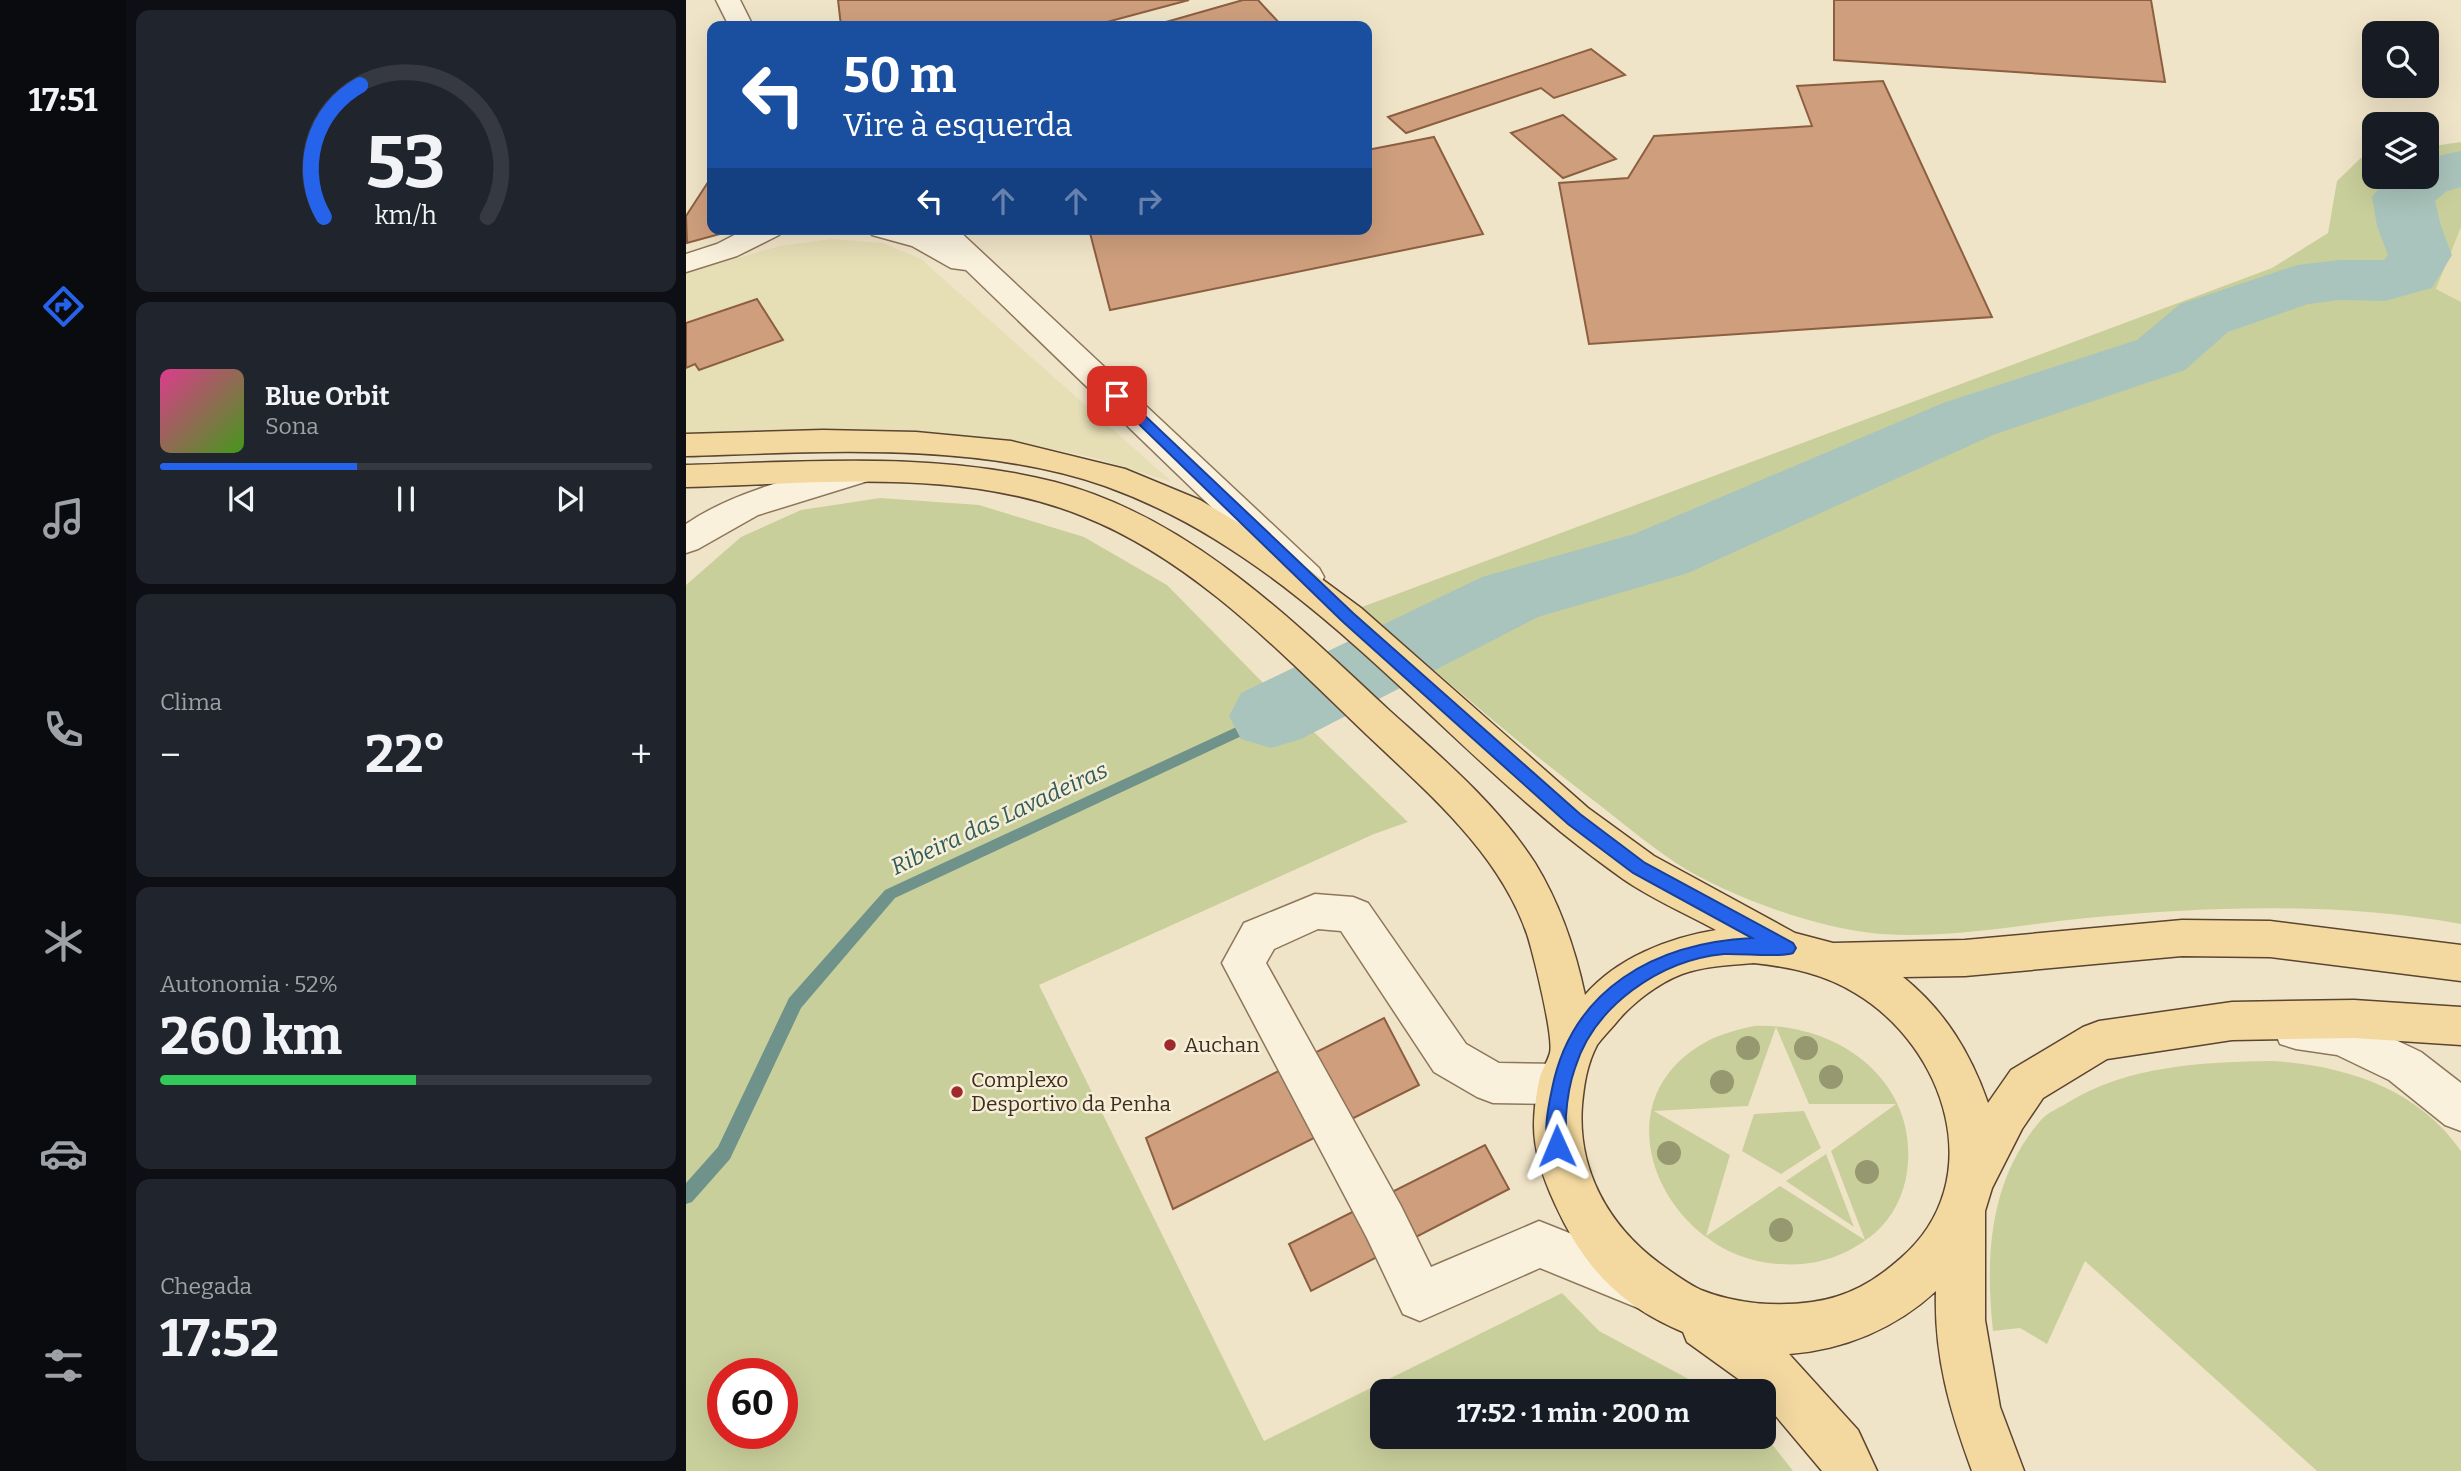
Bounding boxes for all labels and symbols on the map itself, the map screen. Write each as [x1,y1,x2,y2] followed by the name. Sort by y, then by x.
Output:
[1087,366,1147,426] pin
[886,755,1112,881] water label: Ribeira das Lavadeiras
[1184,1032,1260,1058] place label: Auchan
[1162,1037,1178,1053] marker: Auchan
[971,1067,1172,1117] place label: Complexo Desportivo da Penha
[949,1084,965,1100] marker: Complexo Desportivo da Penha
[1520,1109,1594,1183] position arrow
[707,1358,798,1449] speed limit sign: 60

